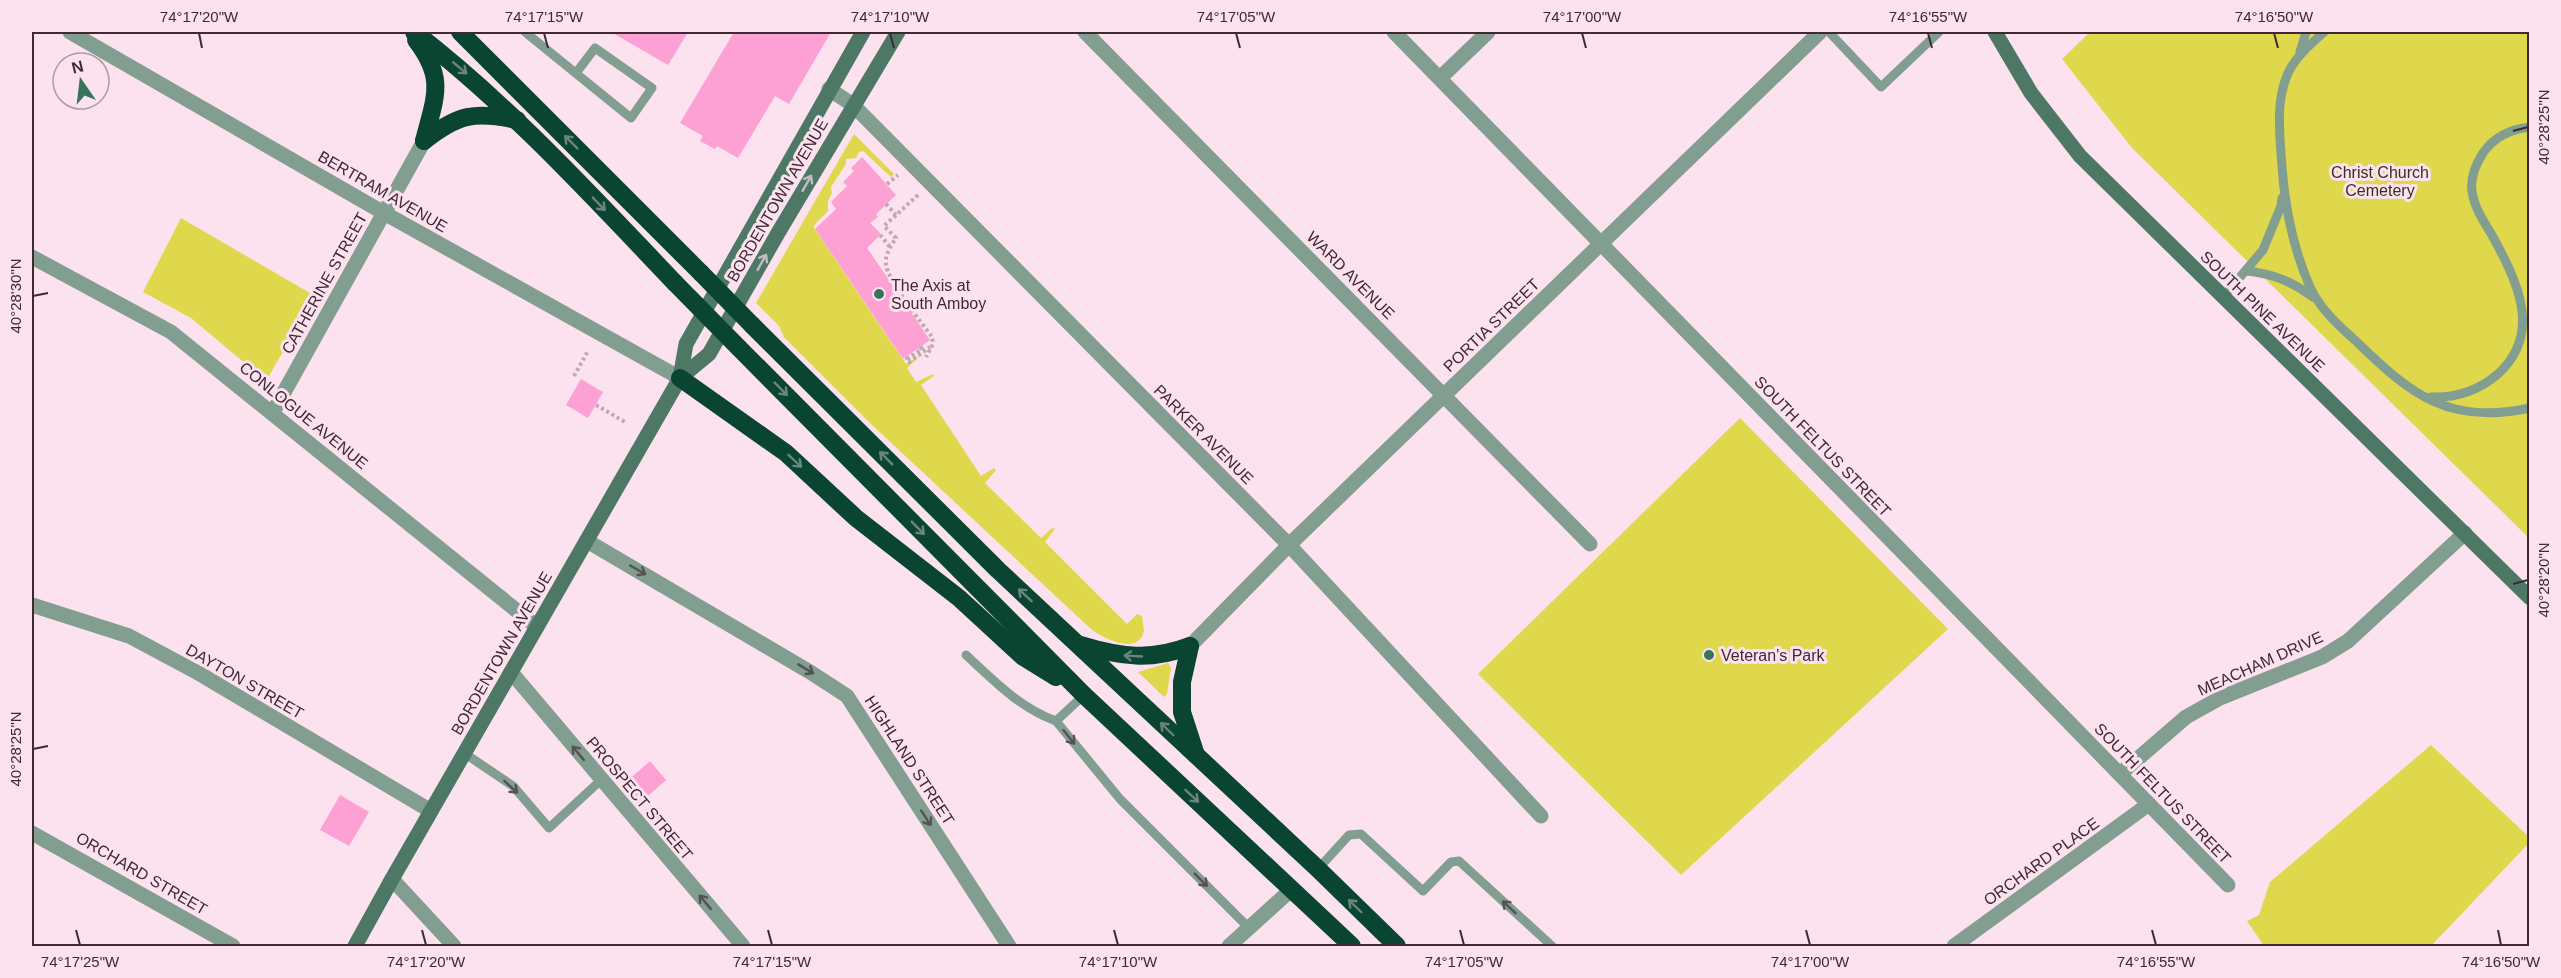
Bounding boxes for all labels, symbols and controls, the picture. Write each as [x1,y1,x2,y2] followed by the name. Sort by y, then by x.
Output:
[160,8,239,25] text: 74°17'20"W
[505,8,584,25] text: 74°17'15"W
[851,8,930,25] text: 74°17'10"W
[1197,8,1276,25] text: 74°17'05"W
[1543,8,1622,25] text: 74°17'00"W
[1889,8,1968,25] text: 74°16'55"W
[2235,8,2314,25] text: 74°16'50"W
[51,51,111,111] north arrow
[70,57,85,77] text: N
[451,61,467,74] one-way arrow
[2535,89,2552,165] text: 40°28'25"N
[724,116,831,285] street label: BORDENTOWN AVENUE
[563,134,578,149] one-way arrow
[315,148,450,235] street label: BERTRAM AVENUE
[2331,164,2429,199] park label: Christ Church Cemetery
[802,175,814,192] one-way arrow
[592,196,607,211] one-way arrow
[279,209,370,357] street label: CATHERINE STREET
[1303,228,1398,323] street label: WARD AVENUE
[2197,248,2328,375] street label: SOUTH PINE AVENUE
[757,254,768,272] one-way arrow
[7,258,24,334] text: 40°28'30"N
[1440,275,1543,375] street label: PORTIA STREET
[891,277,986,312] place label: The Axis at South Amboy
[872,287,886,301] marker: The Axis at South Amboy
[236,359,371,472] street label: CONLOGUE AVENUE
[1751,373,1894,520] street label: SOUTH FELTUS STREET
[1151,381,1257,487] street label: PARKER AVENUE
[773,382,788,397] one-way arrow
[879,451,894,466] one-way arrow
[787,454,802,468] one-way arrow
[911,520,925,535] one-way arrow
[2535,542,2552,618] text: 40°28'20"N
[629,565,646,577] one-way arrow
[448,569,555,738] street label: BORDENTOWN AVENUE
[1018,588,1033,603] one-way arrow
[2195,628,2325,699] street label: MEACHAM DRIVE
[183,641,307,722] street label: DAYTON STREET
[1721,647,1826,664] place label: Veteran's Park
[1702,648,1716,662] marker: Veteran's Park
[1124,650,1144,661] one-way arrow
[797,664,814,676] one-way arrow
[862,693,958,828] street label: HIGHLAND STREET
[7,711,24,787] text: 40°28'25"N
[2091,720,2234,867] street label: SOUTH FELTUS STREET
[1160,723,1175,737] one-way arrow
[1062,729,1075,745] one-way arrow
[583,733,696,863] street label: PROSPECT STREET
[572,745,585,761] one-way arrow
[503,780,518,794] one-way arrow
[1185,789,1200,803] one-way arrow
[920,810,933,827] one-way arrow
[1981,814,2102,909] street label: ORCHARD PLACE
[73,829,210,918] street label: ORCHARD STREET
[1194,873,1209,888] one-way arrow
[698,894,711,910] one-way arrow
[1348,898,1363,913] one-way arrow
[1502,900,1517,914] one-way arrow
[41,953,120,970] text: 74°17'25"W
[387,953,466,970] text: 74°17'20"W
[733,953,812,970] text: 74°17'15"W
[1079,953,1158,970] text: 74°17'10"W
[1425,953,1504,970] text: 74°17'05"W
[1771,953,1850,970] text: 74°17'00"W
[2117,953,2196,970] text: 74°16'55"W
[2462,953,2541,970] text: 74°16'50"W

